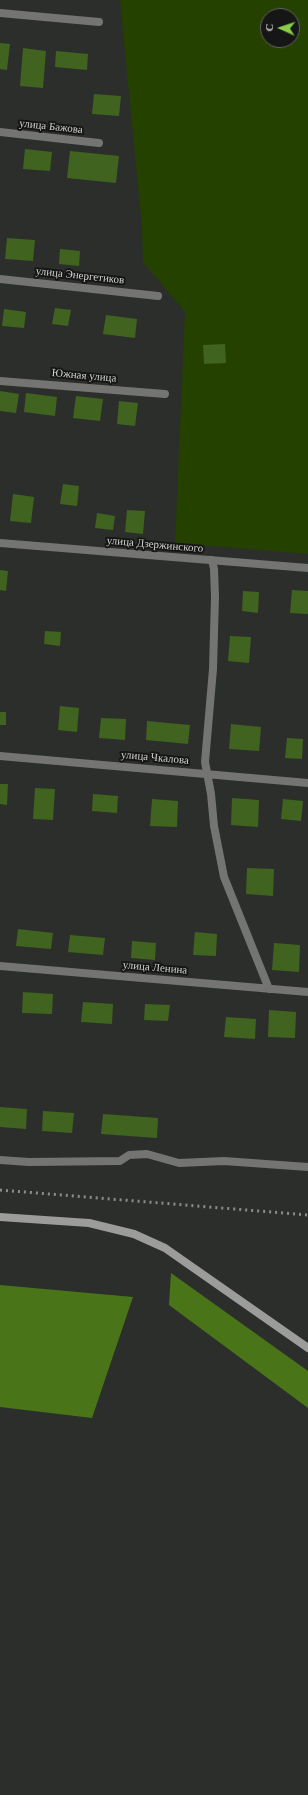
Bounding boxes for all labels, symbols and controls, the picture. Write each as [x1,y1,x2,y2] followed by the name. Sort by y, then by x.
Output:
[260,8,300,48] north arrow
[263,23,275,32] text: С
[19,117,83,137] street label: улица Бажова
[35,265,125,287] street label: улица Энергетиков
[51,367,117,385] street label: Южная улица
[106,534,204,556] street label: улица Дзержинского
[120,748,190,768] street label: улица Чкалова
[122,959,188,977] street label: улица Ленина

